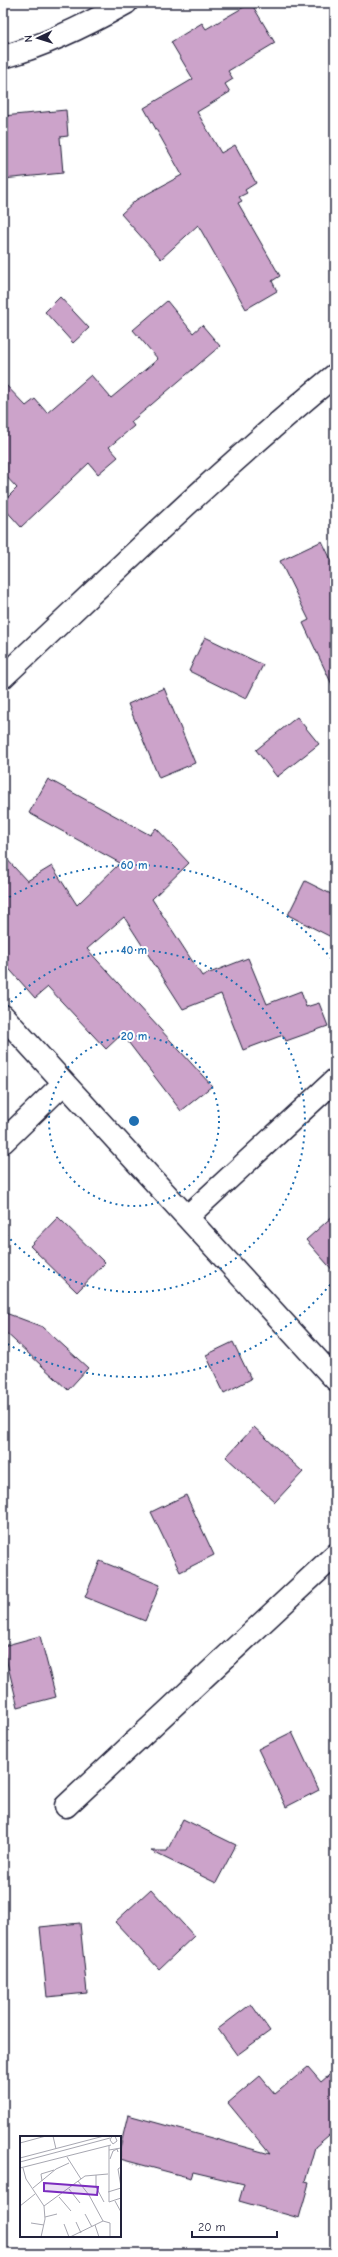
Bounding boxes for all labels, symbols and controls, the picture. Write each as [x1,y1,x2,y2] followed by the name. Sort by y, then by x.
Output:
[18,18,58,58] north arrow
[22,35,35,43] text: N
[121,858,147,872] text: 60 m
[121,943,147,957] text: 40 m
[121,1029,147,1043] text: 20 m
[127,1114,141,1128] centre of rings
[20,2136,121,2237] inset map
[192,2213,277,2239] scale bar
[198,2220,226,2234] text: 20 m

